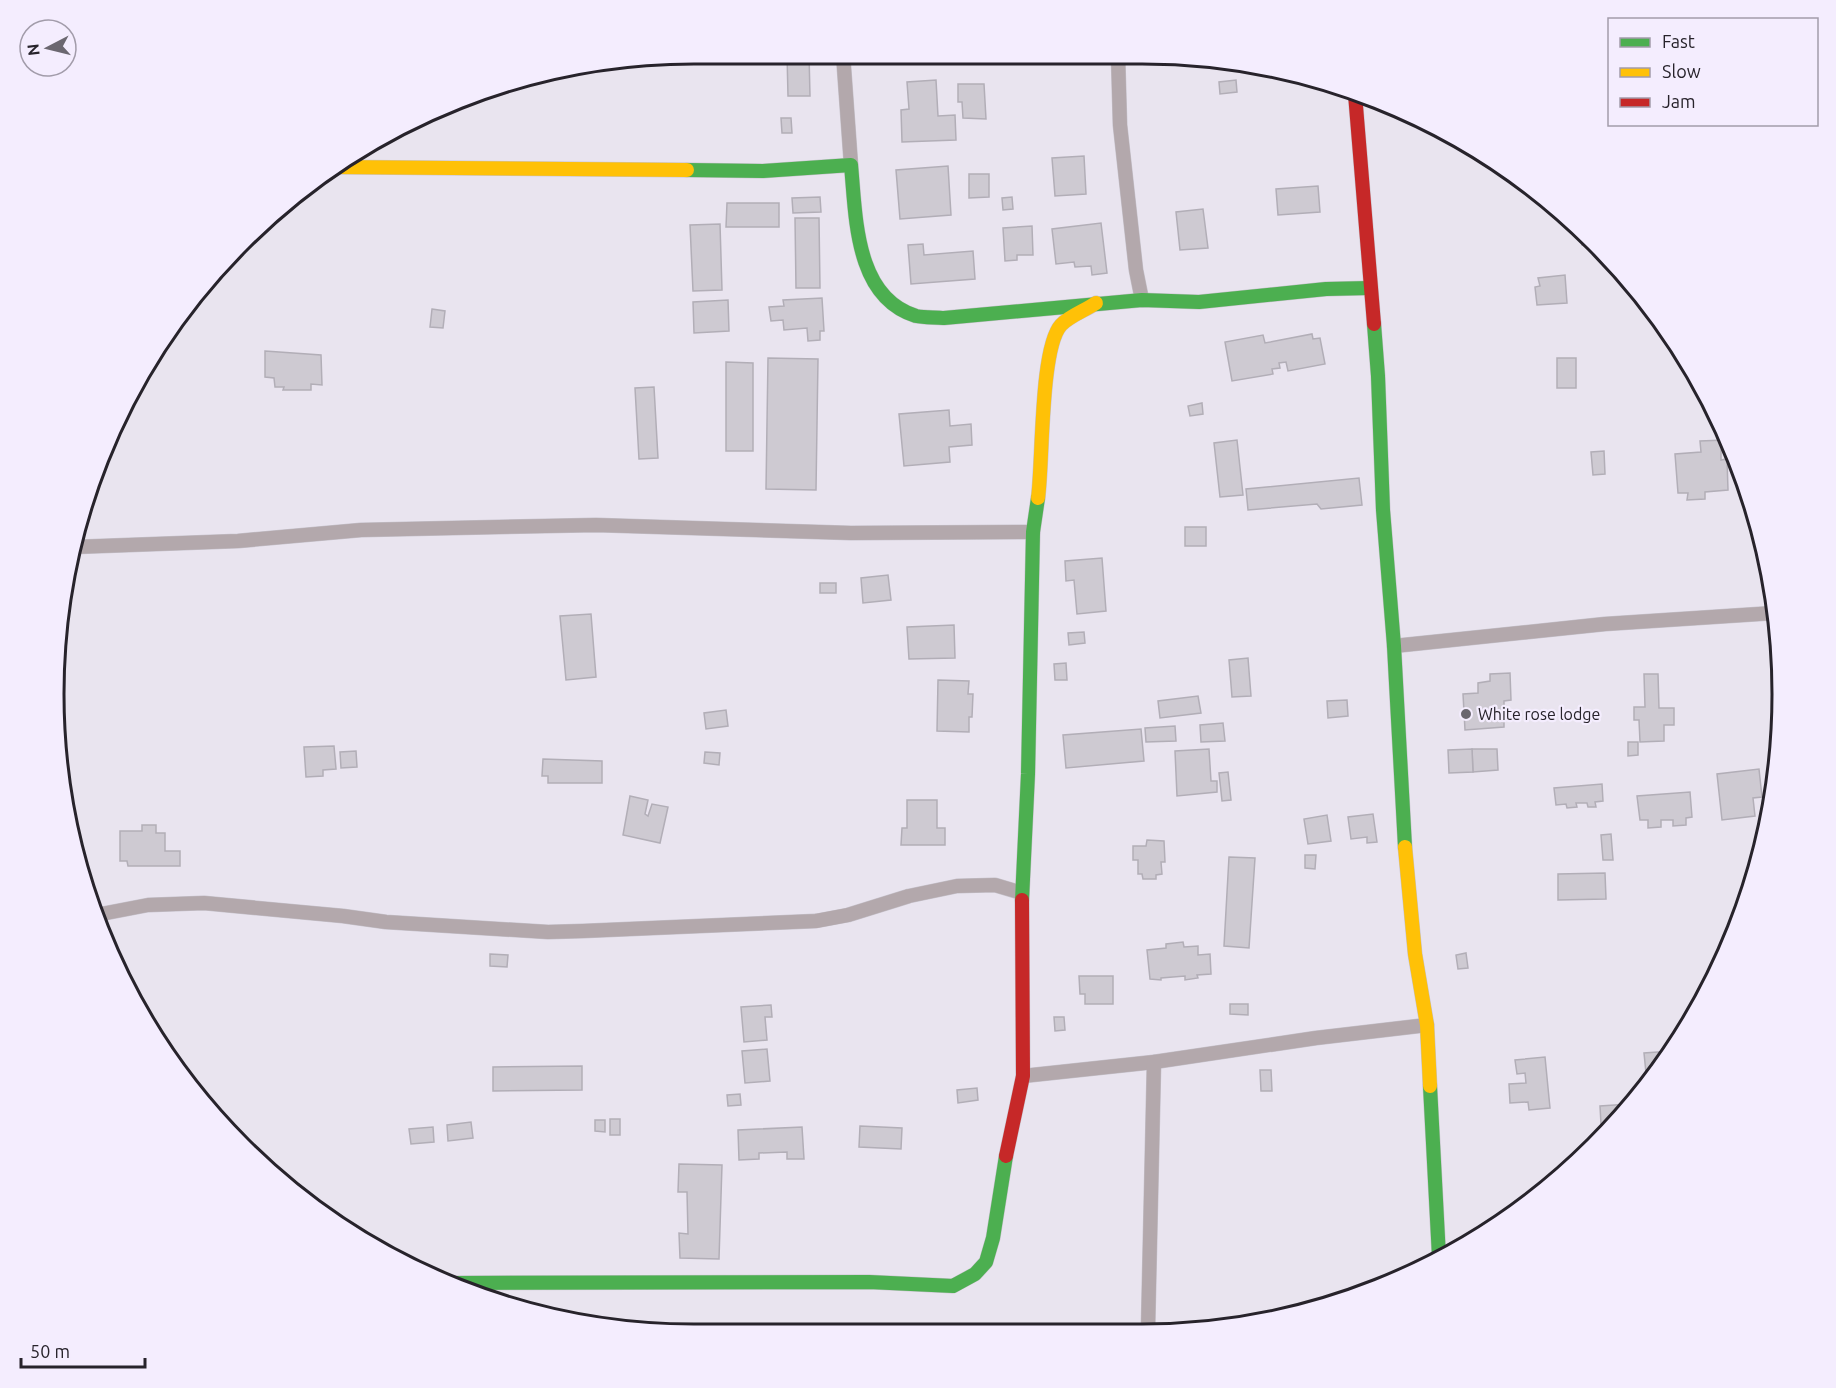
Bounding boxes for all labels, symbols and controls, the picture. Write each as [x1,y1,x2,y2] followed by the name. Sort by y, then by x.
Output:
[18,18,78,78] north arrow
[1608,18,1818,126] legend
[1662,31,1695,51] text: Fast
[23,43,43,57] text: N
[1662,61,1701,81] text: Slow
[1662,91,1696,111] text: Jam
[1478,705,1600,723] place label: White rose lodge
[1459,707,1473,721] marker: White rose lodge
[21,1331,146,1369] scale bar
[30,1341,70,1361] text: 50 m

